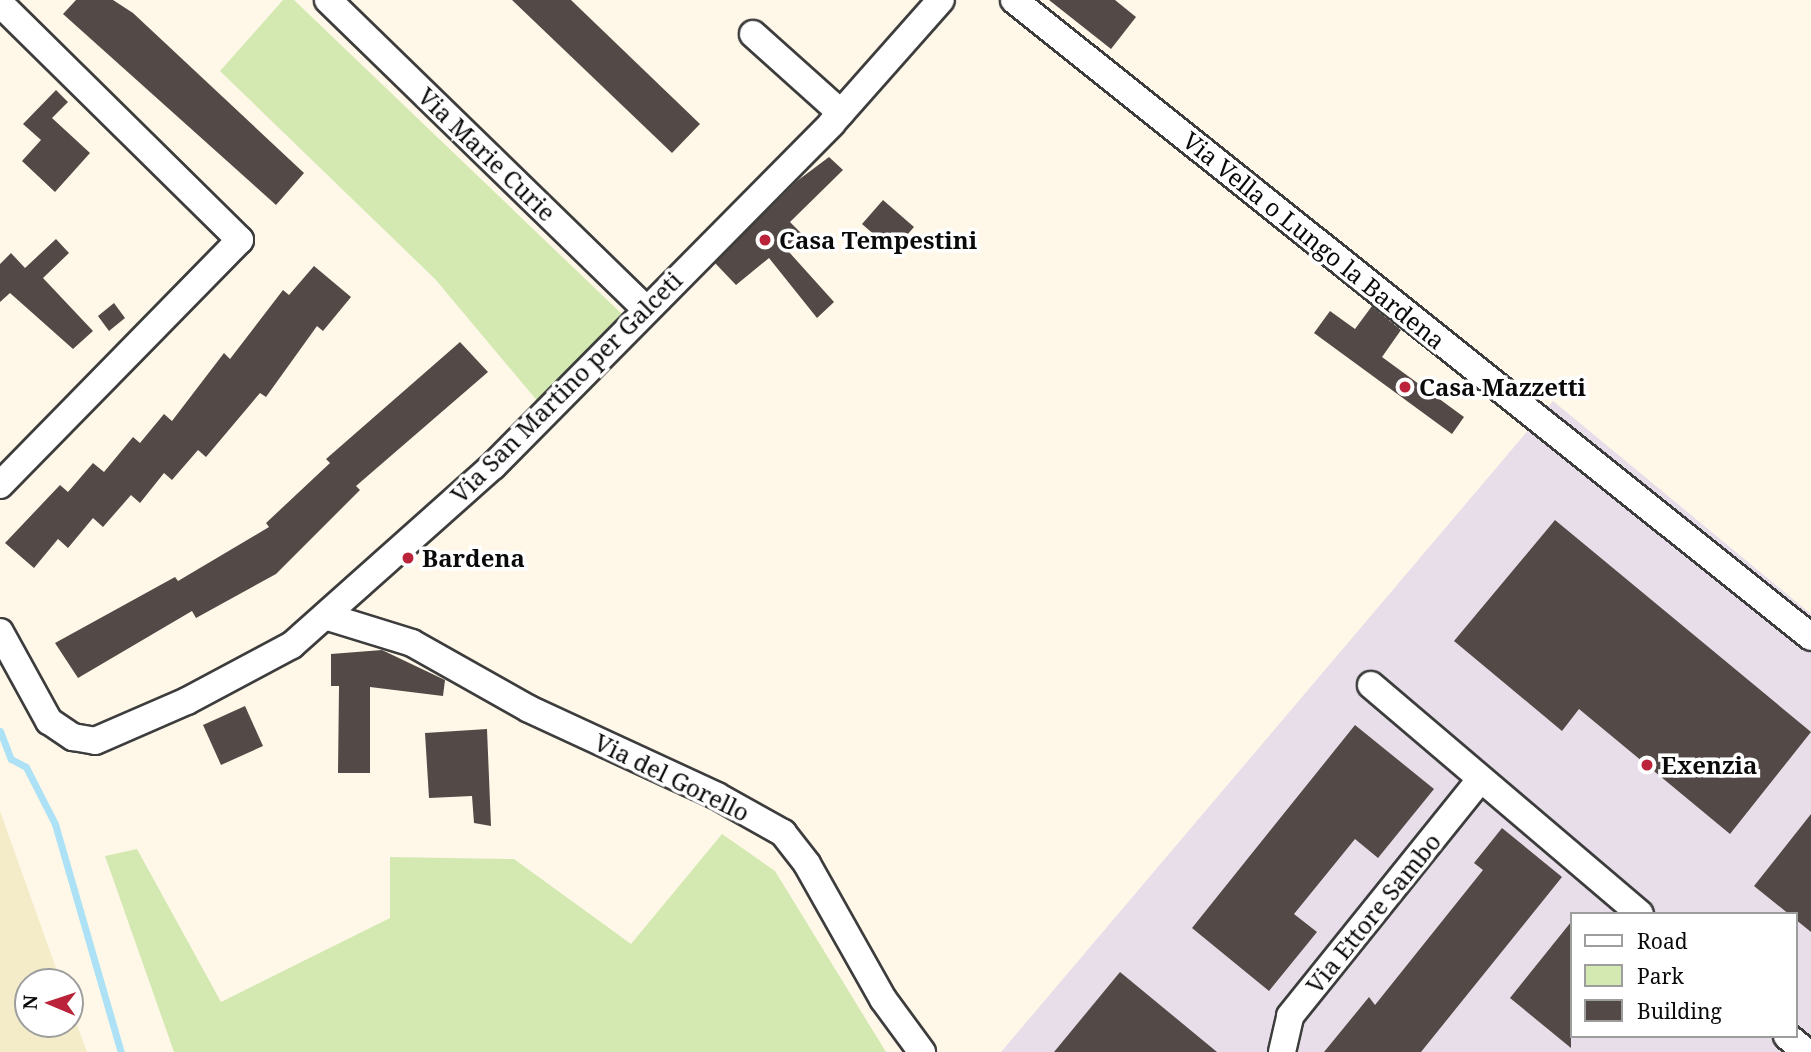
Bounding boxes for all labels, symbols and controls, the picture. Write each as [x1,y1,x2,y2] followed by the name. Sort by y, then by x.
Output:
[412,81,562,227] street label: Via Marie Curie
[1177,125,1451,355] street label: Via Vella o Lungo la Bardena
[779,226,977,254] place label: Casa Tempestini
[757,232,773,248] marker: Casa Tempestini
[444,265,688,509] street label: Via San Martino per Galceti
[1419,373,1586,401] place label: Casa Mazzetti
[1397,379,1413,395] marker: Casa Mazzetti
[422,544,525,572] place label: Bardena
[400,550,416,566] marker: Bardena
[590,727,754,827] street label: Via del Gorello
[1661,751,1757,779] place label: Exenzia
[1639,757,1655,773] marker: Exenzia
[1300,827,1446,999] street label: Via Ettore Sambo
[1570,912,1797,1038] legend
[1637,927,1688,955] text: Road
[1637,962,1684,990] text: Park
[14,968,84,1038] north arrow
[17,994,43,1010] text: N
[1637,997,1722,1025] text: Building

